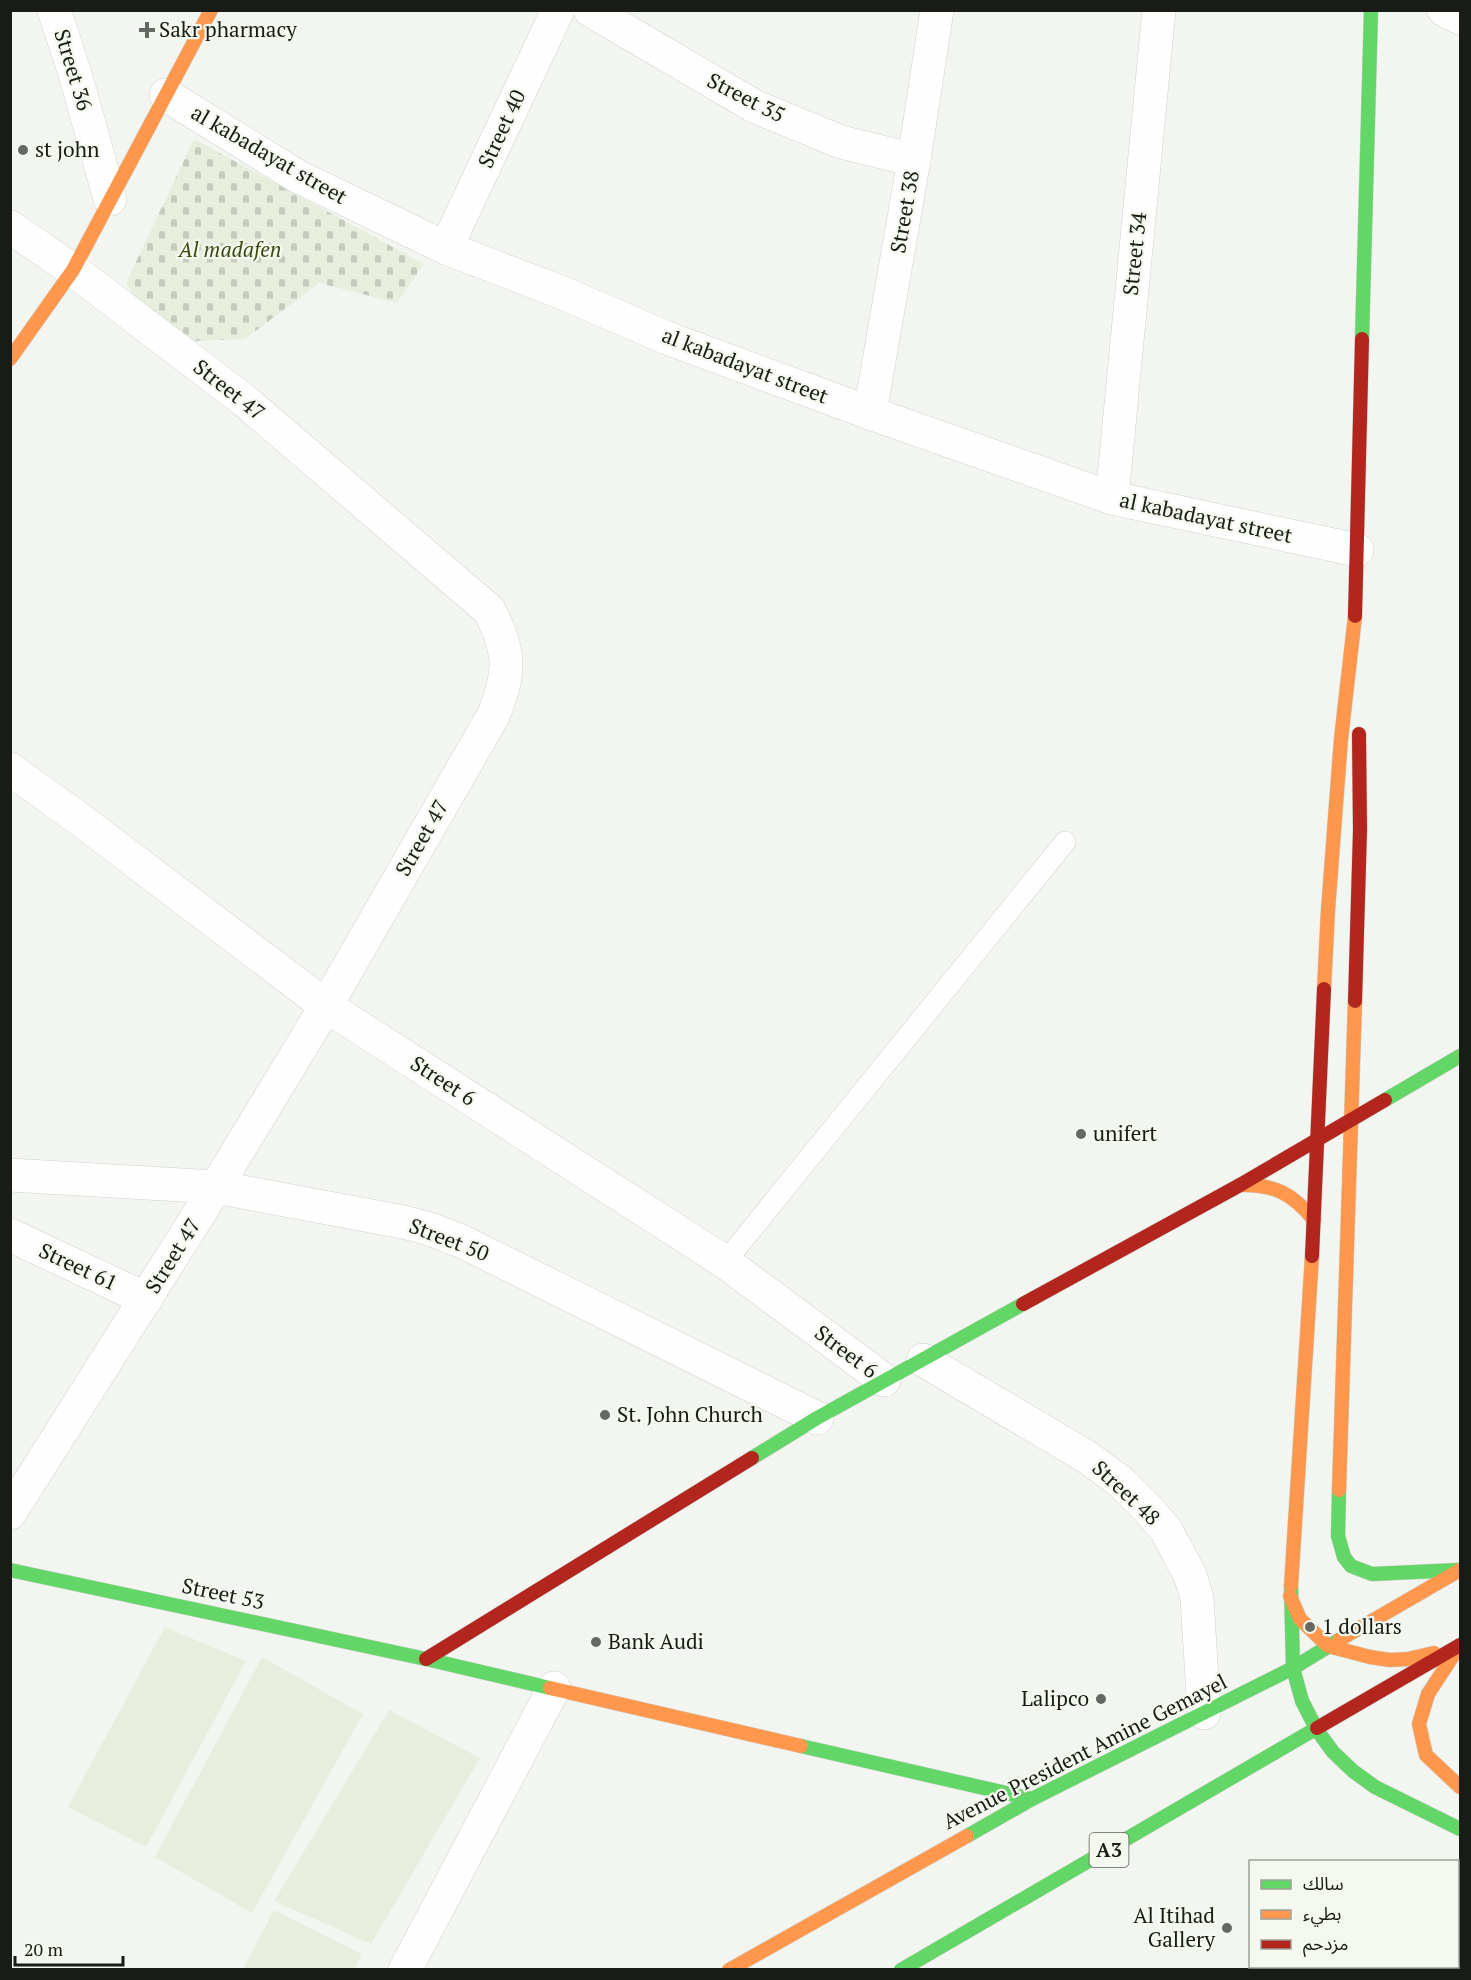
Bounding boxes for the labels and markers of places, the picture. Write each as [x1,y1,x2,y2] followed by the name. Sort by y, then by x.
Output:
[159,15,297,43] place label: Sakr pharmacy
[140,23,154,37] marker: Sakr pharmacy
[35,135,100,163] place label: st john
[16,143,30,157] marker: st john
[1093,1119,1157,1147] place label: unifert
[1074,1127,1088,1141] marker: unifert
[617,1400,763,1428] place label: St. John Church
[598,1408,612,1422] marker: St. John Church
[1322,1612,1402,1640] place label: 1 dollars
[1303,1620,1317,1634] marker: 1 dollars
[608,1627,704,1655] place label: Bank Audi
[589,1635,603,1649] marker: Bank Audi
[1021,1684,1089,1712] place label: Lalipco
[1094,1692,1108,1706] marker: Lalipco
[1133,1901,1215,1953] place label: Al Itihad Gallery
[1220,1921,1234,1935] marker: Al Itihad Gallery

